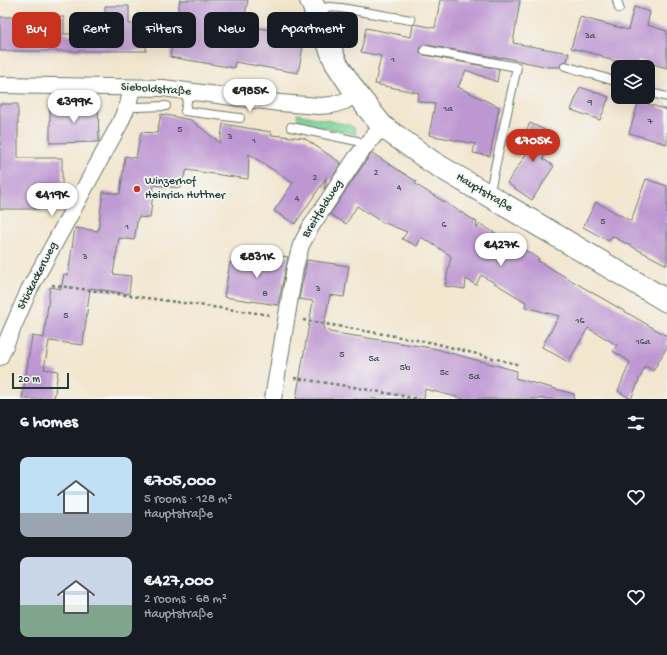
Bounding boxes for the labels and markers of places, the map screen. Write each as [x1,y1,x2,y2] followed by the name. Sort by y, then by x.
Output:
[222,79,278,113] pin: €985K
[46,90,102,124] pin: €399K
[505,129,561,163] pin: €705K
[145,175,227,203] place label: Winzerhof Heinrich Huttner
[24,183,80,217] pin: €419K
[132,184,142,194] marker: Winzerhof Heinrich Huttner
[473,233,529,267] pin: €427K
[229,245,285,279] pin: €831K

